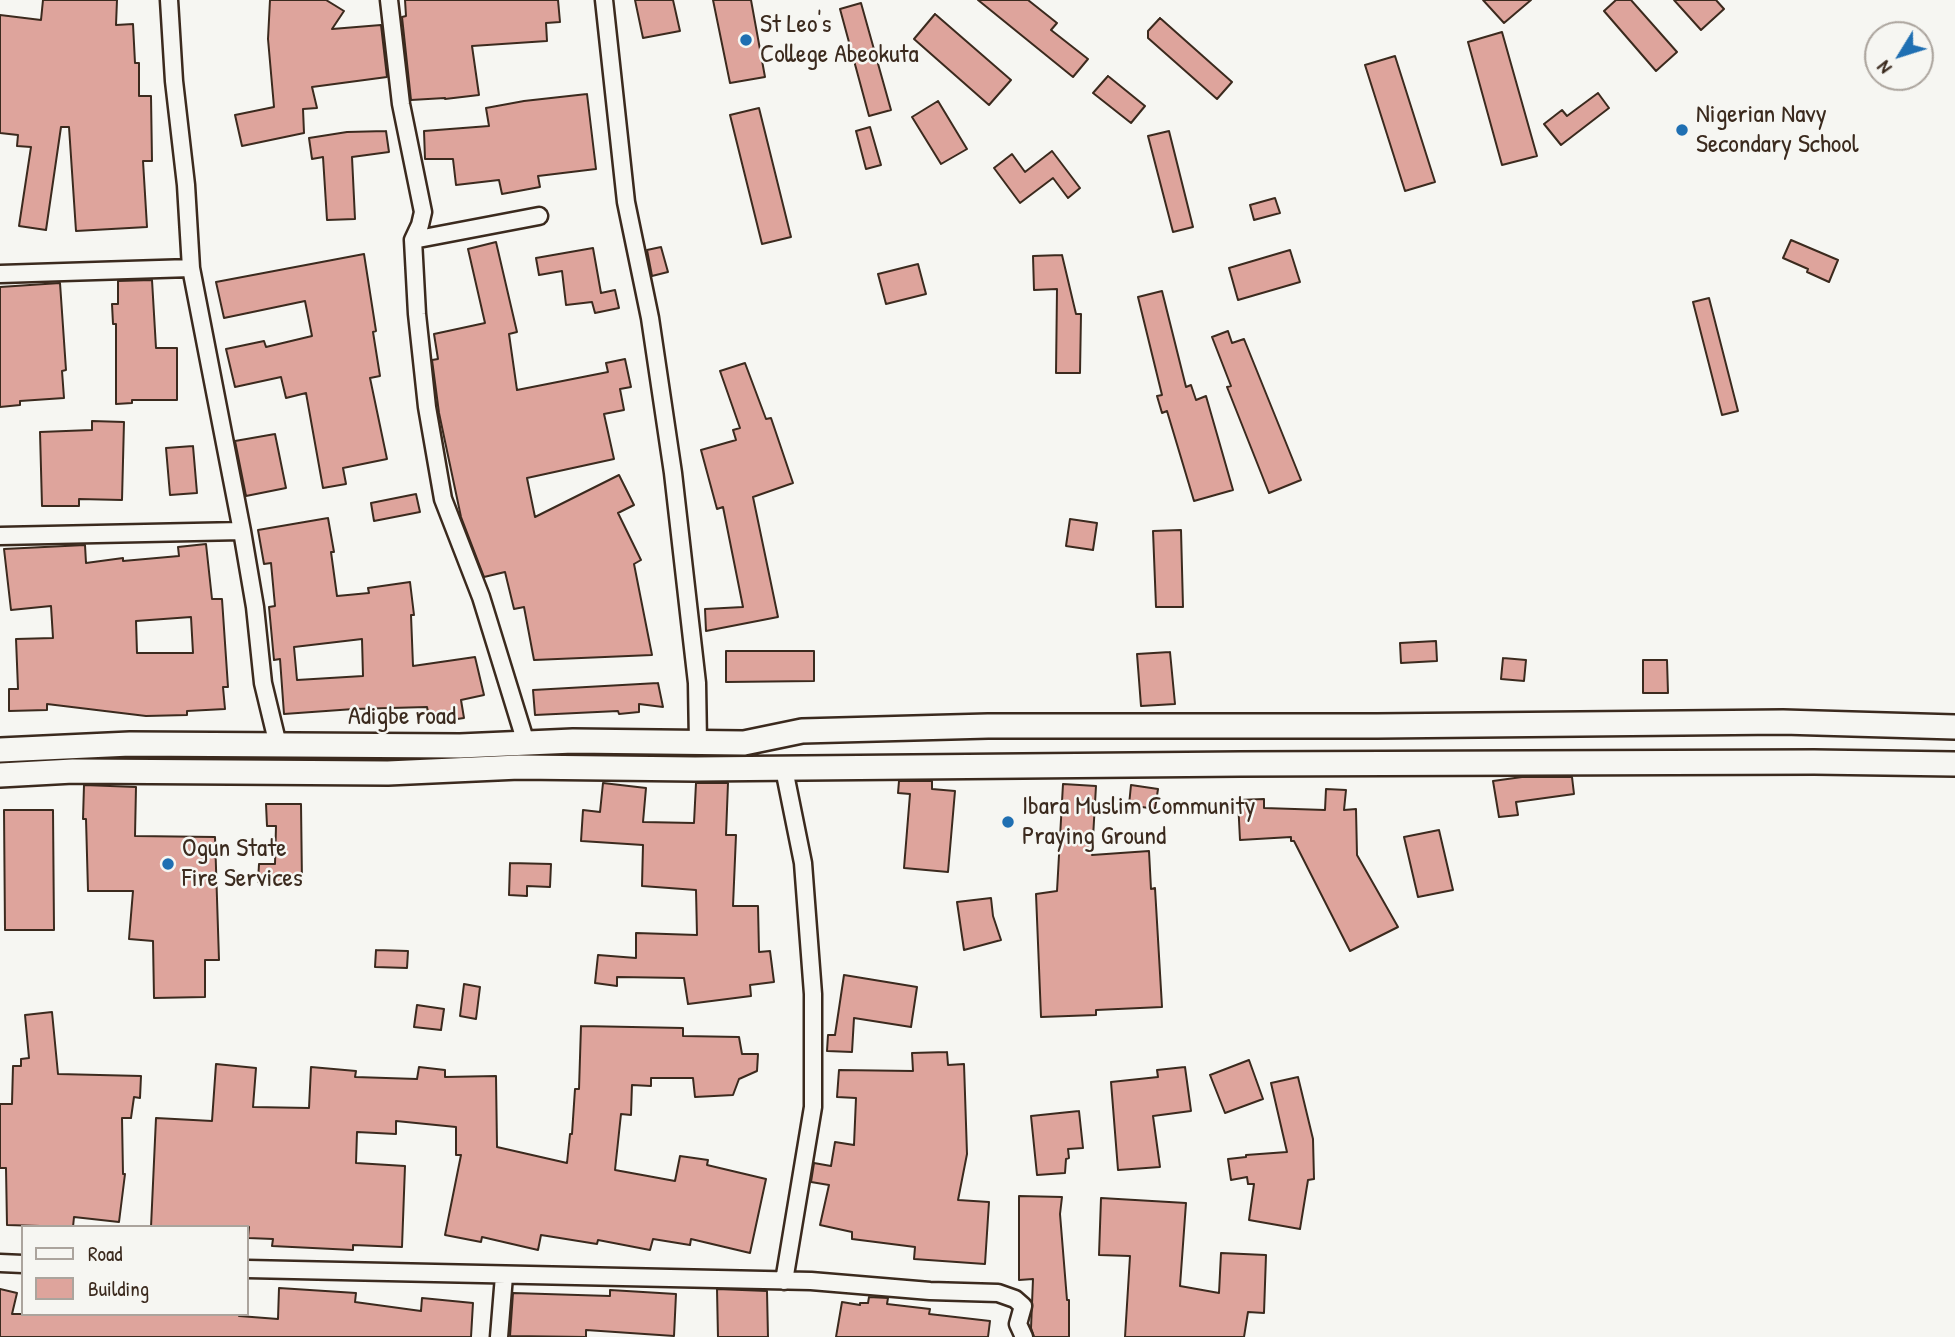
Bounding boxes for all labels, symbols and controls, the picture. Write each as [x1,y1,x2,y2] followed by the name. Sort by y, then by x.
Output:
[760,9,919,70] place label: St Leo's College Abeokuta
[1864,21,1934,91] north arrow
[738,32,754,48] marker: St Leo's College Abeokuta
[1871,56,1897,80] text: N
[1696,99,1859,160] place label: Nigerian Navy Secondary School
[1674,122,1690,138] marker: Nigerian Navy Secondary School
[348,701,456,733] street label: Adigbe road
[1022,791,1255,852] place label: Ibara Muslim Community Praying Ground
[1000,814,1016,830] marker: Ibara Muslim Community Praying Ground
[182,833,303,894] place label: Ogun State Fire Services
[160,856,176,872] marker: Ogun State Fire Services
[21,1225,248,1316] legend
[88,1239,122,1268] text: Road
[88,1274,149,1303] text: Building

